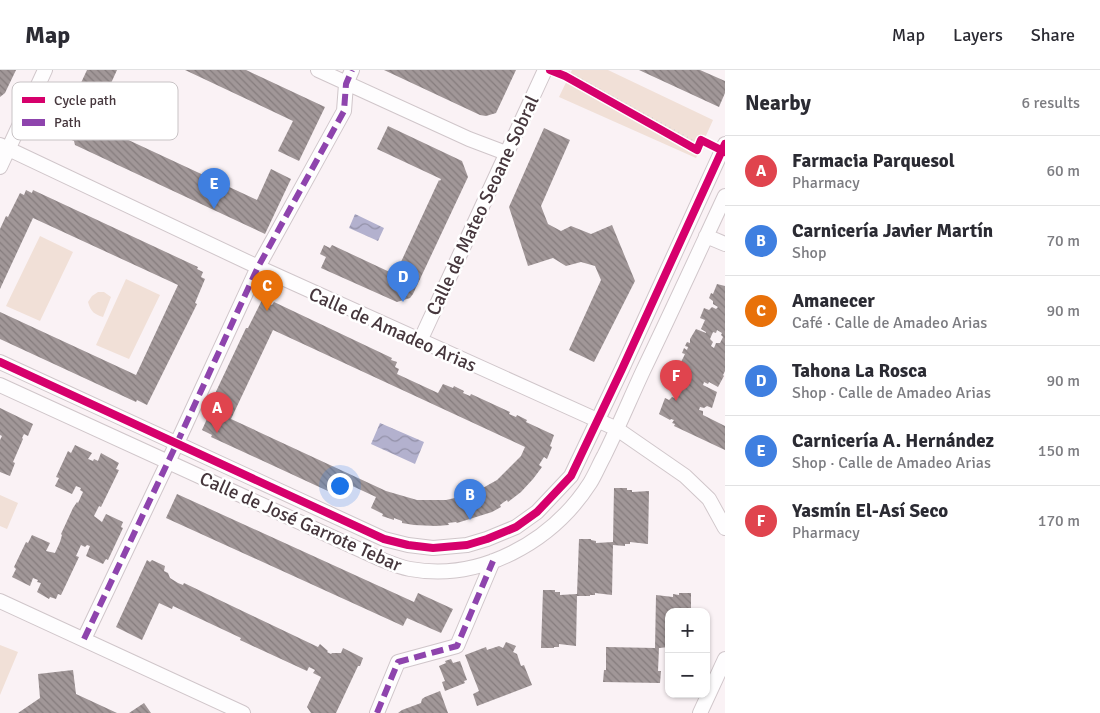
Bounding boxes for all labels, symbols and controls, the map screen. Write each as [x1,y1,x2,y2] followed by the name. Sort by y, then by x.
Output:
[25,20,70,50] text: Map
[892,24,925,46] text: Map
[953,24,1003,46] text: Layers
[1031,24,1075,46] text: Share
[12,82,178,140] legend
[745,90,811,116] text: Nearby
[54,92,116,109] text: Cycle path
[421,92,545,319] street label: Calle de Mateo Seoane Sobral
[1021,93,1080,113] text: 6 results
[54,114,81,131] text: Path
[792,149,955,173] text: Farmacia Parquesol
[756,161,766,181] text: A
[1046,161,1080,181] text: 60 m
[198,168,230,209] pin: E
[792,173,860,193] text: Pharmacy
[792,219,993,243] text: Carnicería Javier Martín
[756,231,766,251] text: B
[1046,231,1080,251] text: 70 m
[792,243,826,263] text: Shop
[387,261,419,302] pin: D
[251,270,283,311] pin: C
[305,282,480,378] street label: Calle de Amadeo Arias
[792,289,875,313] text: Amanecer
[756,301,766,321] text: C
[1046,301,1080,321] text: 90 m
[792,313,987,333] text: Café · Calle de Amadeo Arias
[792,359,927,383] text: Tahona La Rosca
[660,360,692,401] pin: F
[756,371,766,391] text: D
[1046,371,1080,391] text: 90 m
[792,383,991,403] text: Shop · Calle de Amadeo Arias
[201,392,233,433] pin: A
[792,429,994,453] text: Carnicería A. Hernández
[756,441,766,461] text: E
[1038,441,1080,461] text: 150 m
[792,453,991,473] text: Shop · Calle de Amadeo Arias
[196,466,405,577] street label: Calle de José Garrote Tebar
[327,473,353,499] your location
[454,479,486,520] pin: B
[792,499,948,523] text: Yasmín El-Así Seco
[757,511,765,531] text: F
[1038,511,1080,531] text: 170 m
[792,523,860,543] text: Pharmacy
[665,608,710,698] map controls
[665,608,710,653] button: +
[665,653,710,698] button: −

